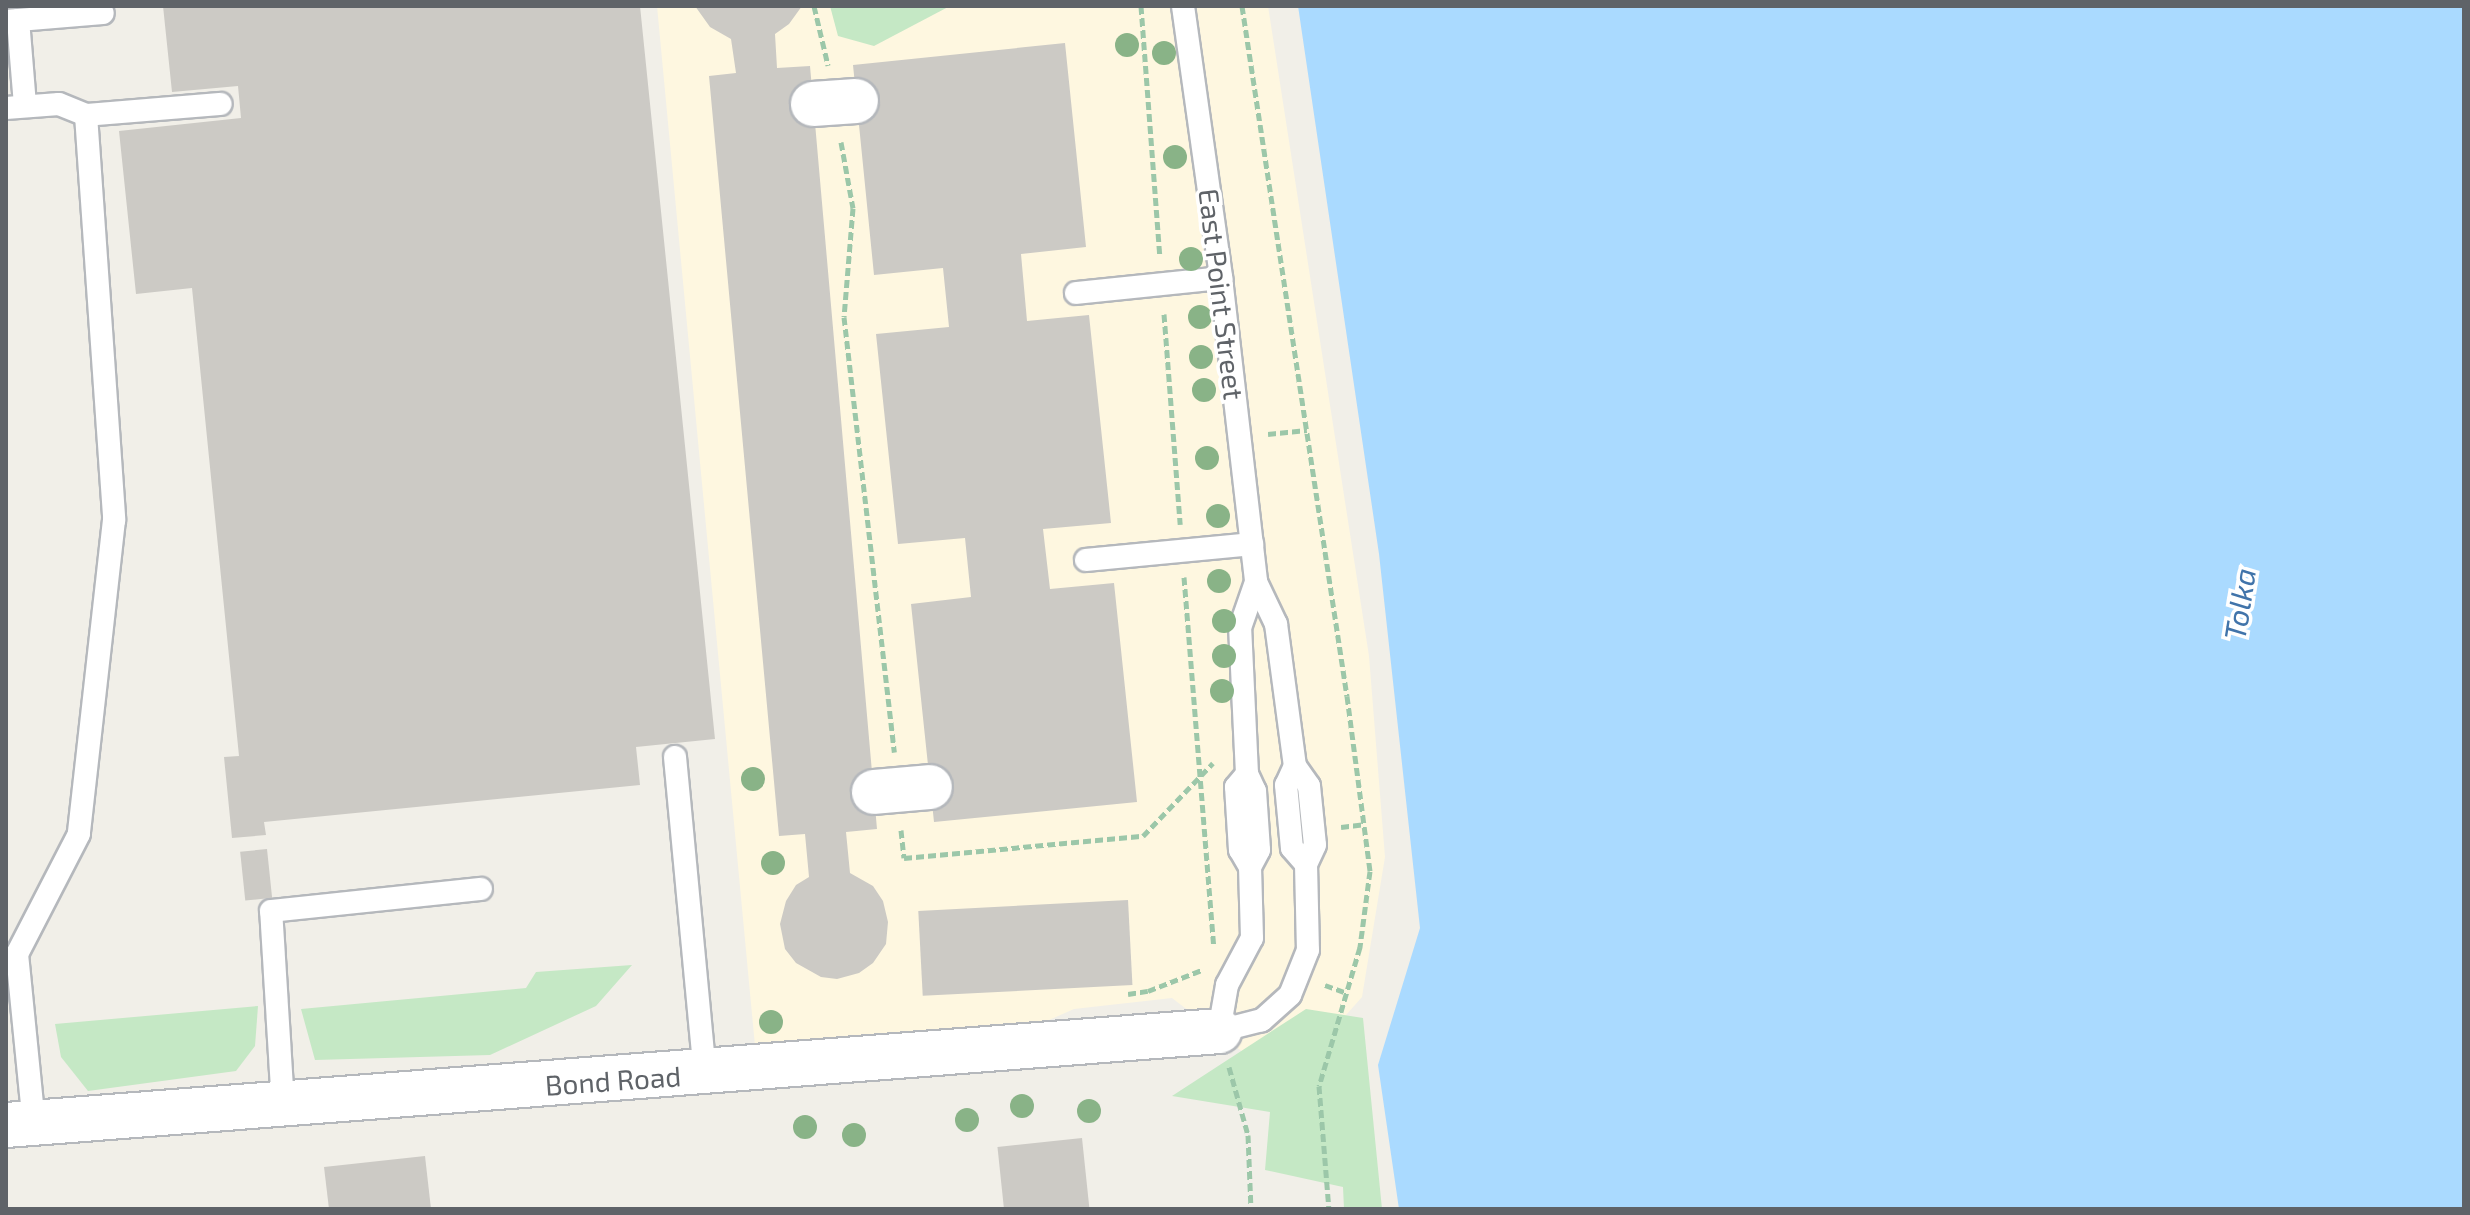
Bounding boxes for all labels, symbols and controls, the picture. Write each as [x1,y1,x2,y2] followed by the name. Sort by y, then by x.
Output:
[1192,187,1252,401] street label: East Point Street
[2216,565,2262,643] water label: Tolka
[544,1058,682,1102] street label: Bond Road

